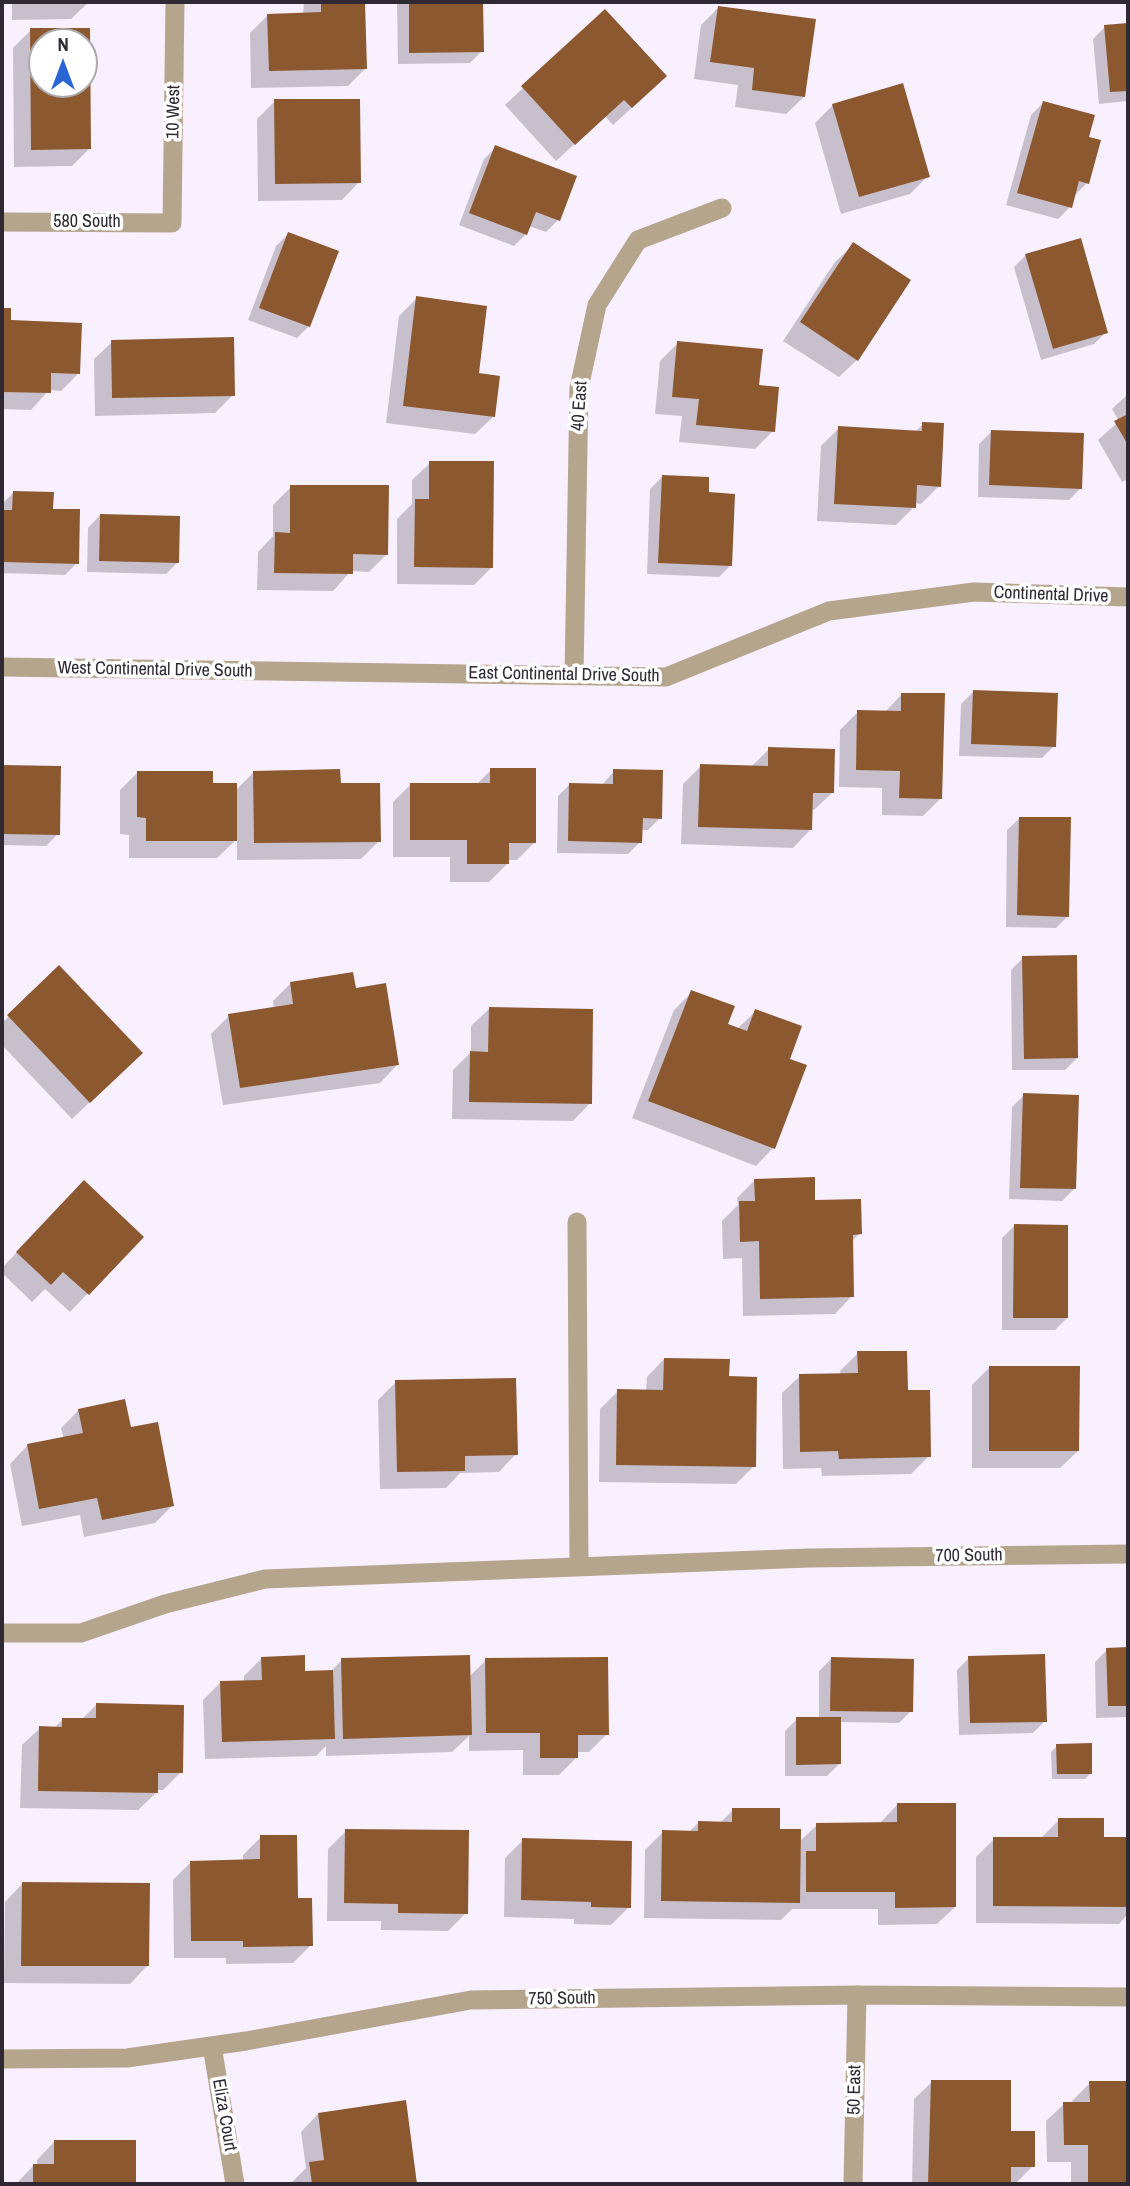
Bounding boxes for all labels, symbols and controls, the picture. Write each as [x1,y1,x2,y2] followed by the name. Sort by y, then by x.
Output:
[28,28,98,98] north arrow
[57,31,69,57] text: N
[163,85,185,139] street label: 10 West
[53,211,121,233] street label: 580 South
[567,380,593,432] street label: 40 East
[993,582,1109,608] street label: Continental Drive
[57,657,253,683] street label: West Continental Drive South
[468,663,660,687] street label: East Continental Drive South
[935,1545,1003,1567] street label: 700 South
[528,1988,596,2010] street label: 750 South
[844,2065,866,2115] street label: 50 East
[207,2077,241,2153] street label: Eliza Court

